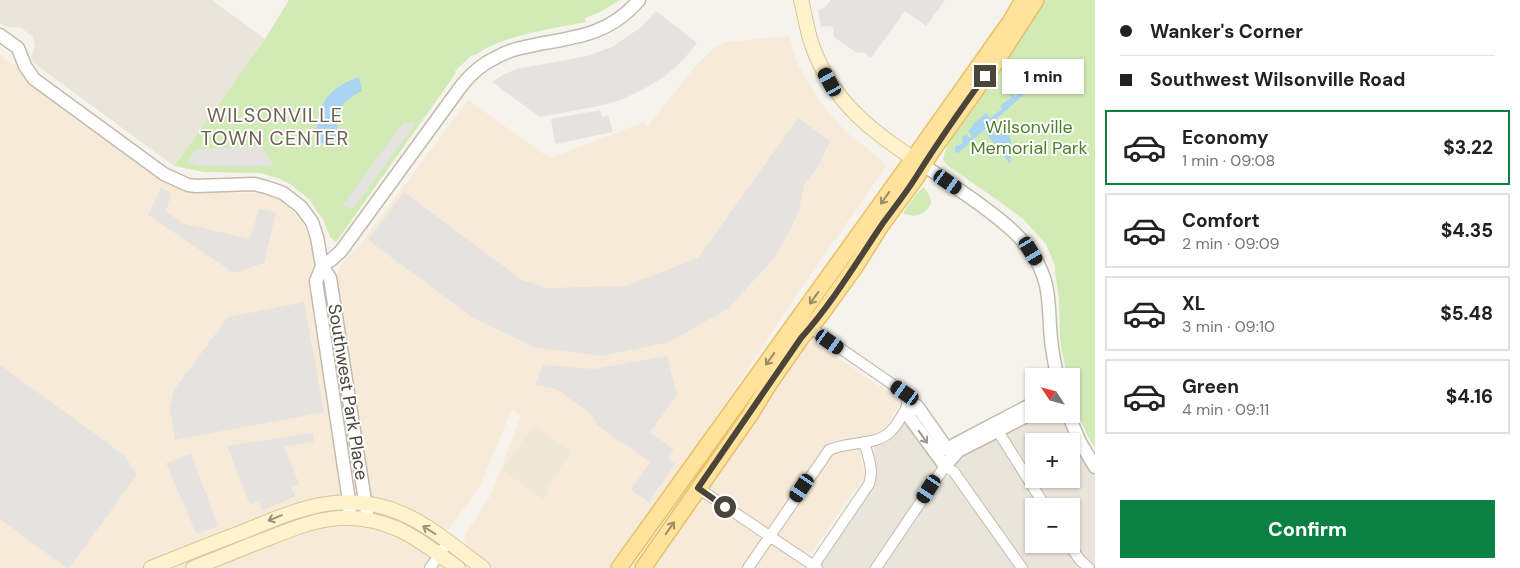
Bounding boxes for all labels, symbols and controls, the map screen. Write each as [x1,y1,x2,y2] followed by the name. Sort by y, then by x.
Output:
[1150,19,1303,44] text: Wanker's Corner
[1002,58,1085,94] callout: 1 min
[816,65,843,99] car
[974,65,996,87] route end
[1023,66,1063,87] text: 1 min
[1150,67,1406,92] text: Southwest Wilsonville Road
[201,102,349,151] district label: WILSONVILLE TOWN CENTER
[970,115,1088,160] park label: Wilsonville Memorial Park
[1122,125,1167,170] icon: car
[1182,125,1269,150] text: Economy
[1443,135,1493,160] text: $3.22
[1182,150,1275,171] text: 1 min · 09:08
[931,167,964,197] car
[880,191,890,205] one-way arrow
[1122,208,1167,253] icon: car
[1182,208,1260,233] text: Comfort
[1441,218,1493,243] text: $4.35
[1182,233,1280,254] text: 2 min · 09:09
[1016,234,1045,268] car
[809,291,819,305] one-way arrow
[1122,291,1167,336] icon: car
[1182,291,1205,316] text: XL
[1440,301,1493,326] text: $5.48
[322,302,374,482] street label: Southwest Park Place
[1182,316,1275,337] text: 3 min · 09:10
[813,327,846,357] car
[765,352,775,366] one-way arrow
[1025,368,1080,422] north arrow
[1025,368,1080,553] map controls
[1122,374,1167,419] icon: car
[1182,374,1239,399] text: Green
[888,378,921,408] car
[1446,384,1493,409] text: $4.16
[1182,399,1269,420] text: 4 min · 09:11
[918,430,928,444] one-way arrow
[1025,433,1080,488] button: +
[787,471,816,505] car
[914,472,943,506] car
[714,496,736,518] route start
[1025,498,1080,553] button: −
[1120,500,1495,558] button: Confirm
[268,514,283,524] one-way arrow
[665,521,675,535] one-way arrow
[423,524,437,534] one-way arrow

